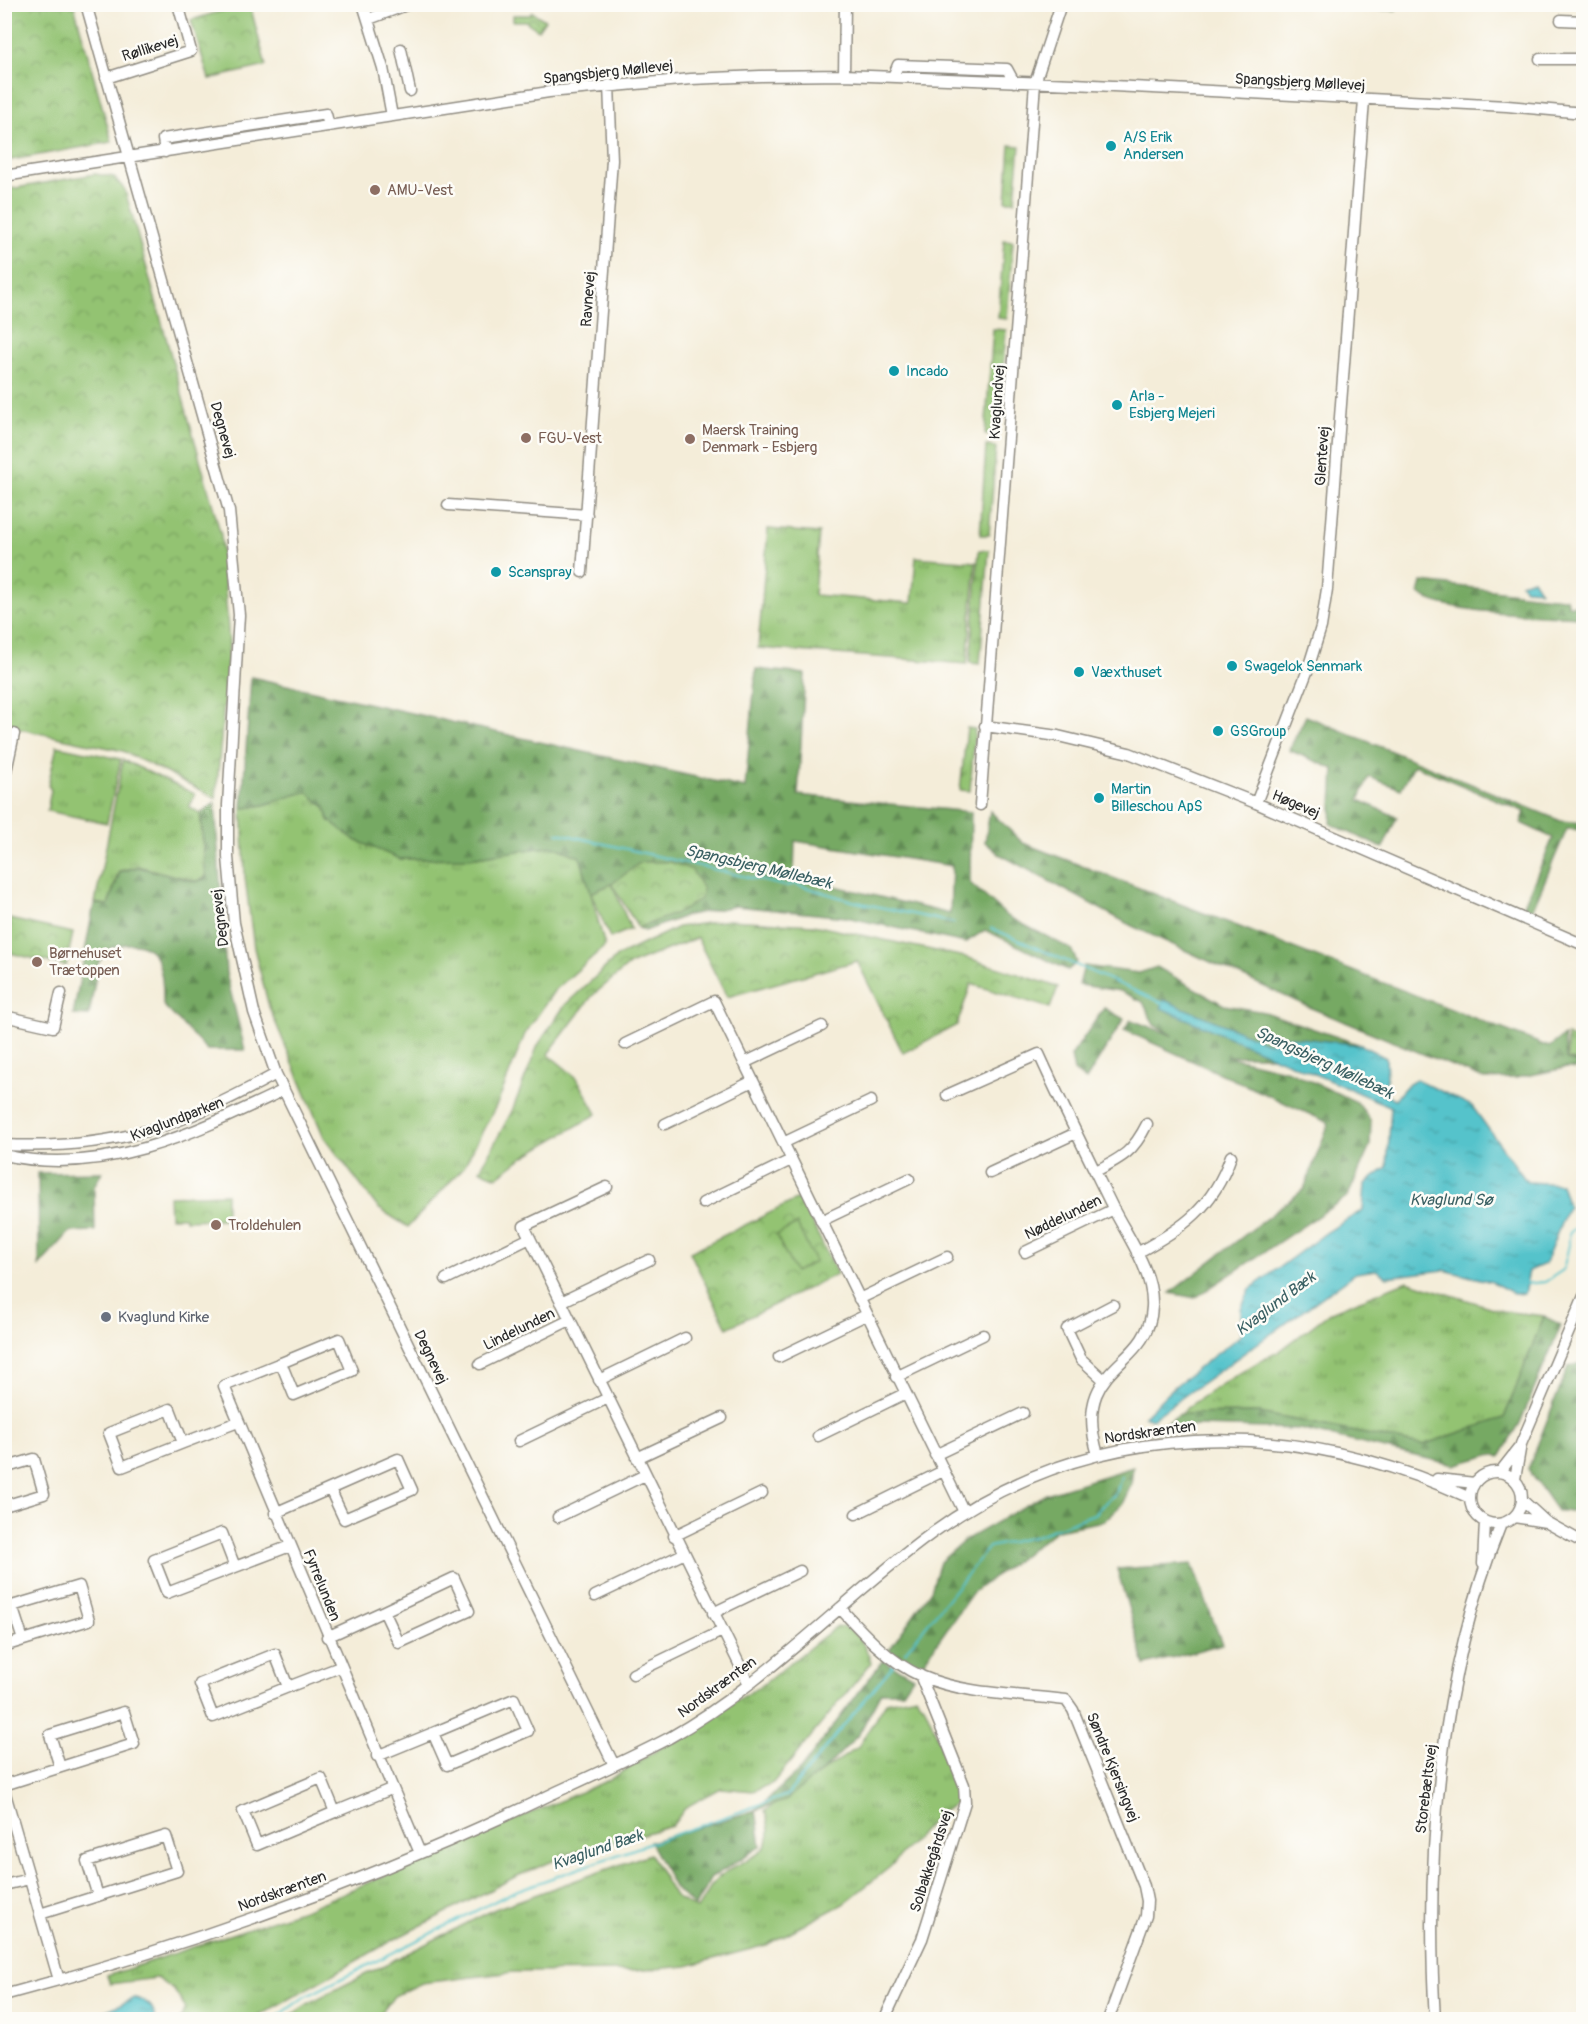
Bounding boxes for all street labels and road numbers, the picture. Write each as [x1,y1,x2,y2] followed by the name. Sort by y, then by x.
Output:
[120,31,181,66] street label: Røllikevej
[542,56,674,89] street label: Spangsbjerg Møllevej
[1234,70,1366,95] street label: Spangsbjerg Møllevej
[577,270,600,328] street label: Ravnevej
[985,364,1010,440] street label: Kvaglundvej
[205,400,240,461] street label: Degnevej
[1311,426,1334,487] street label: Glentevej
[1269,786,1323,823] street label: Høgevej
[208,888,233,948] street label: Degnevej
[128,1093,227,1146] street label: Kvaglundparken
[1022,1191,1105,1244] street label: Nøddelunden
[480,1304,558,1355] street label: Lindelunden
[409,1327,452,1387] street label: Degnevej
[1103,1417,1197,1448] street label: Nordskrænten
[299,1546,345,1624] street label: Fyrrelunden
[674,1653,760,1722] street label: Nordskrænten
[1082,1710,1143,1825] street label: Søndre Kjersingvej
[1412,1743,1441,1835] street label: Storebæltsvej
[906,1808,957,1915] street label: Solbakkegårdsvej
[235,1867,329,1916] street label: Nordskrænten

